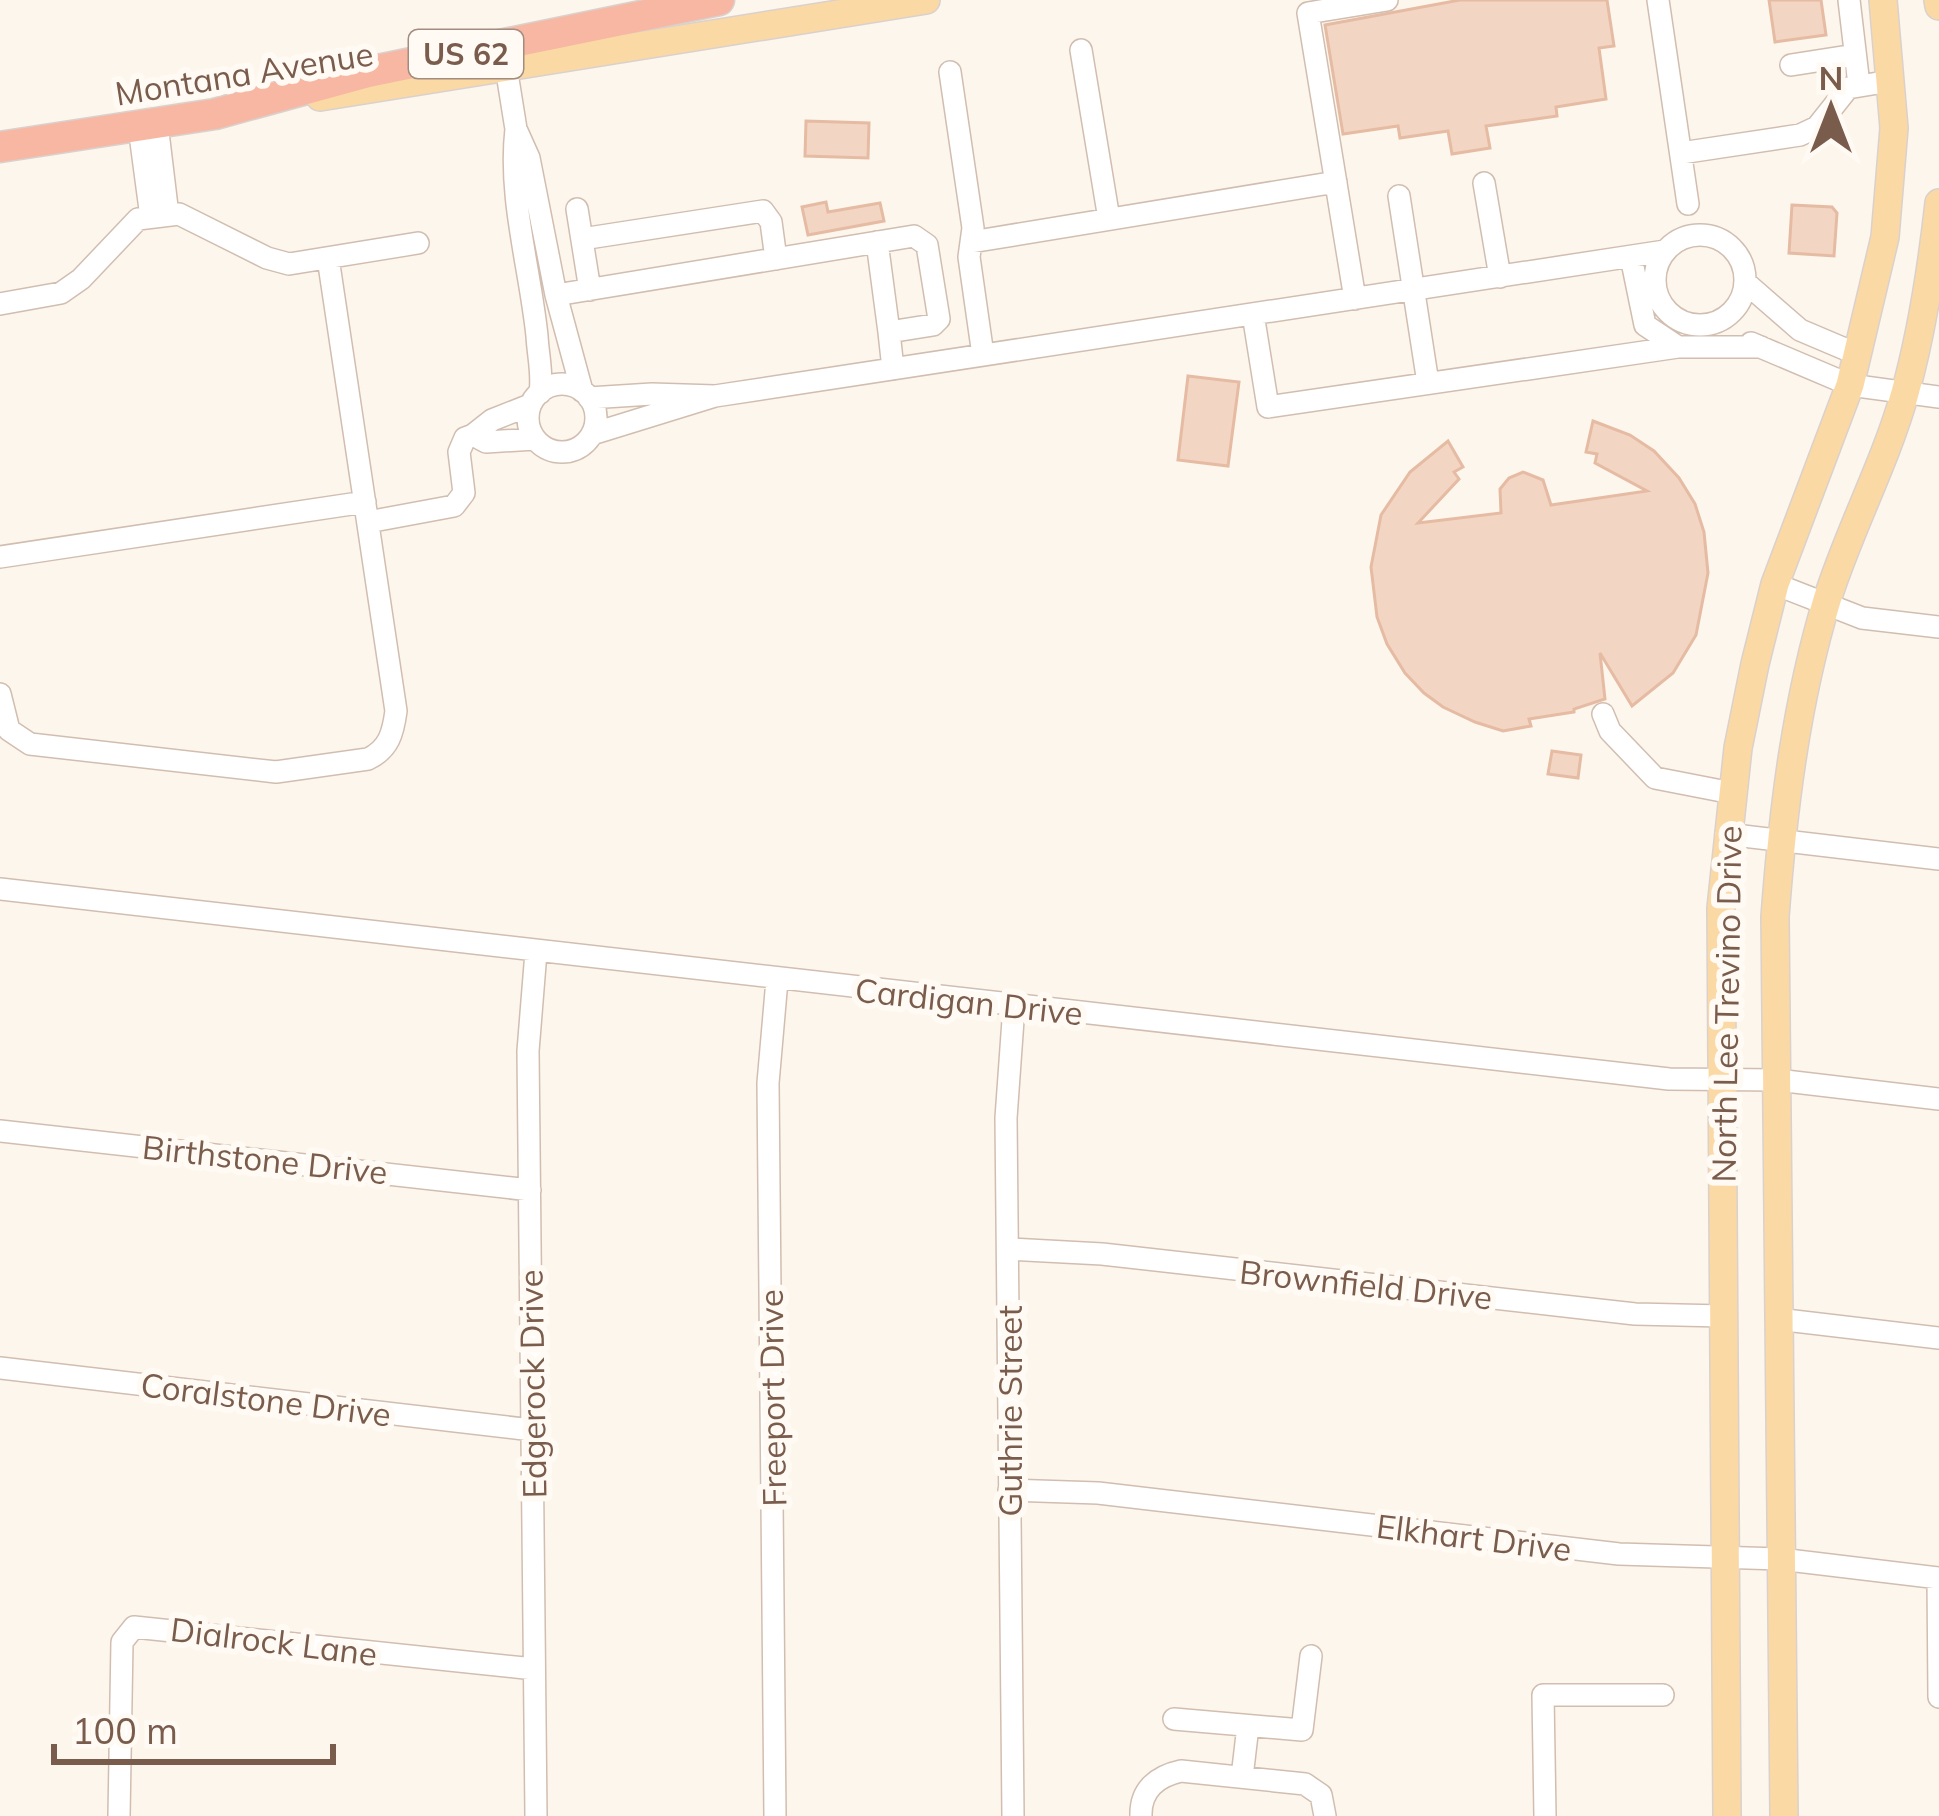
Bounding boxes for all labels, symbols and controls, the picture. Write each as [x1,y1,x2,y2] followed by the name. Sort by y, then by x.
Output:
[409,30,523,78] road number: US 62
[112,32,376,114] street label: Montana Avenue
[1771,48,1891,168] north arrow
[1819,57,1843,98] text: N
[1702,825,1750,1183] street label: North Lee Trevino Drive
[853,969,1085,1033] street label: Cardigan Drive
[140,1126,390,1192] street label: Birthstone Drive
[1238,1250,1494,1318] street label: Brownfield Drive
[510,1269,554,1499] street label: Edgerock Drive
[750,1289,794,1507] street label: Freeport Drive
[989,1305,1030,1517] street label: Guthrie Street
[139,1363,393,1435] street label: Coralstone Drive
[1374,1505,1574,1569] street label: Elkhart Drive
[168,1608,380,1674] street label: Dialrock Lane
[54,1690,333,1764] scale bar
[72,1708,178,1753] text: 100 m

